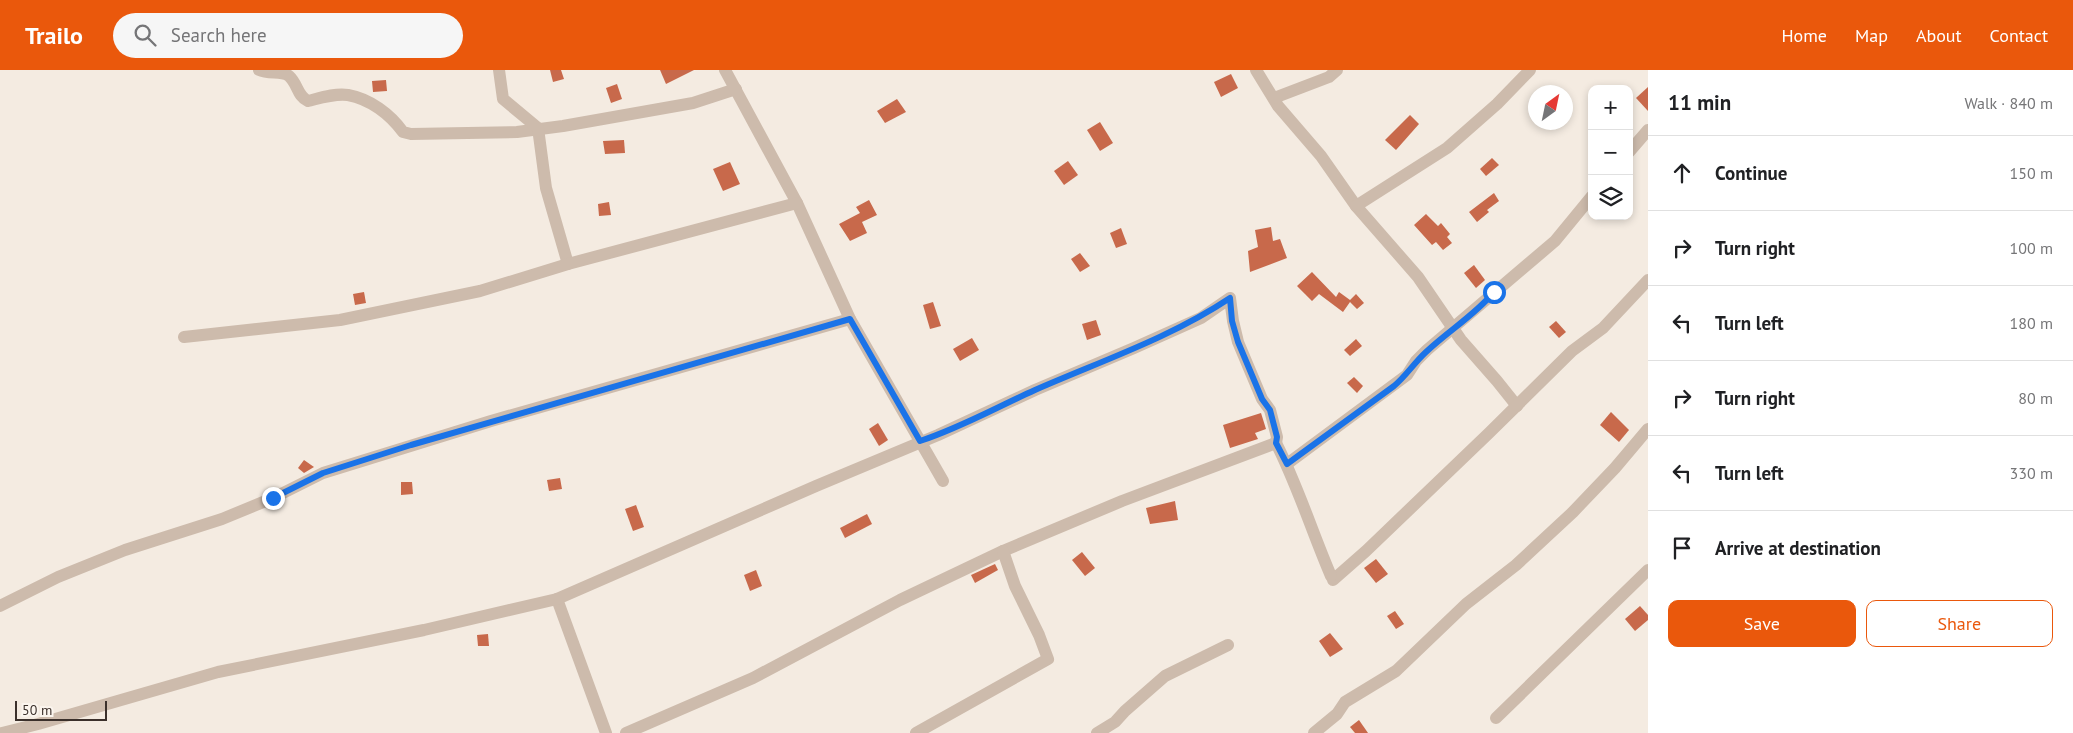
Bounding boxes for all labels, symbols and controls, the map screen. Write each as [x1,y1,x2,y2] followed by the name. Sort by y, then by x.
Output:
[113,13,463,58] search box
[25,20,83,51] text: Trailo
[131,21,159,49] icon: search
[171,23,267,47] text: Search here
[1781,24,1827,47] text: Home
[1855,24,1888,47] text: Map
[1916,24,1962,47] text: About
[1990,24,2048,47] text: Contact
[1528,85,1573,130] north arrow
[1588,85,1633,220] map controls
[1588,85,1633,130] button: +
[1668,89,1731,116] text: 11 min
[1964,93,2053,113] text: Walk · 840 m
[1588,130,1633,175] button: −
[1668,159,1696,187] icon: ahead
[1715,161,1787,185] text: Continue
[2010,163,2053,183] text: 150 m
[1588,175,1633,220] button: layers
[1668,234,1696,262] icon: right
[1715,236,1795,260] text: Turn right
[2010,238,2053,258] text: 100 m
[1483,281,1506,304] route start
[1668,309,1696,337] icon: left
[1715,311,1784,335] text: Turn left
[2010,313,2053,333] text: 180 m
[1668,384,1696,412] icon: right
[1715,386,1795,410] text: Turn right
[2018,388,2053,408] text: 80 m
[1668,459,1696,487] icon: left
[1715,461,1784,485] text: Turn left
[2010,463,2053,483] text: 330 m
[262,487,285,510] route end
[1668,534,1696,562] icon: arrive
[1715,536,1881,560] text: Arrive at destination
[1668,600,1856,647] button: Save
[1866,600,2053,647] button: Share
[15,698,108,721] scale bar
[22,701,52,719] text: 50 m

